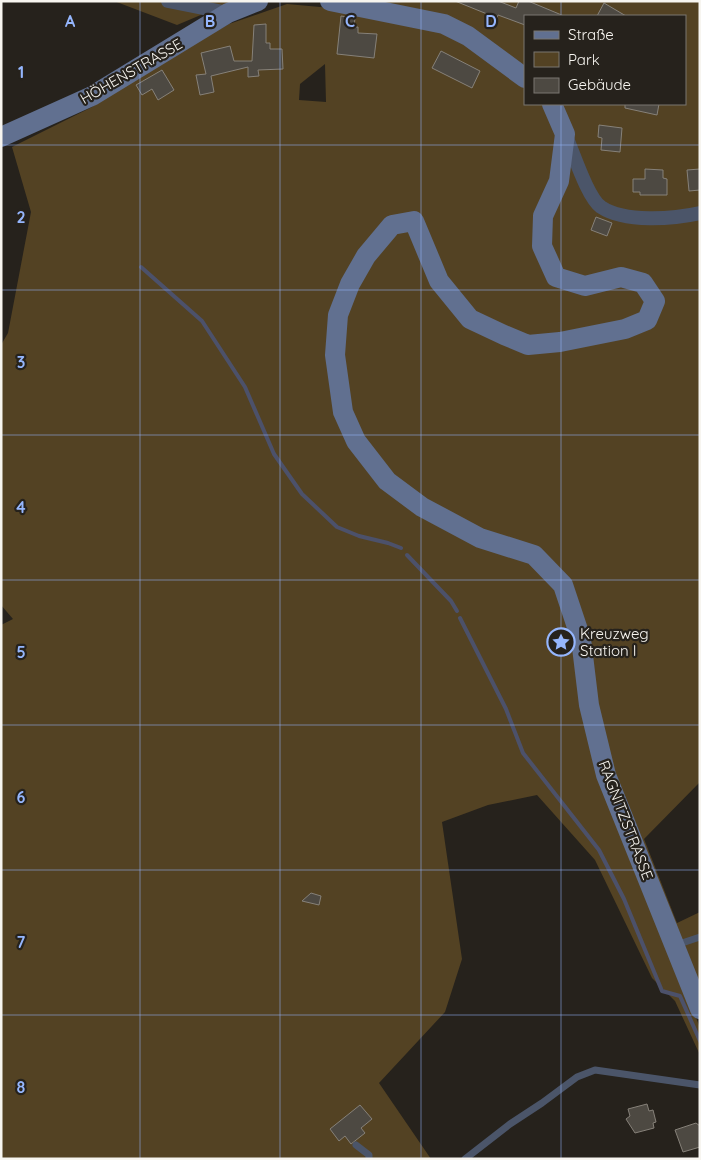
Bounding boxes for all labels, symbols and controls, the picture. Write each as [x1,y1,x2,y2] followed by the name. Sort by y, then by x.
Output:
[65,11,76,31] text: A
[205,11,215,31] text: B
[345,11,355,31] text: C
[485,11,497,31] text: D
[524,15,686,105] legend
[568,25,614,44] text: Straße
[76,34,186,108] street label: HÖHENSTRASSE
[568,50,600,69] text: Park
[18,62,24,82] text: 1
[568,75,631,94] text: Gebäude
[16,207,26,227] text: 2
[17,352,25,372] text: 3
[16,497,26,517] text: 4
[580,624,649,660] place label: Kreuzweg Station I
[546,627,576,657] place icon: Kreuzweg Station I
[16,642,26,662] text: 5
[595,758,657,882] street label: RAGNITZSTRASSE
[17,787,26,807] text: 6
[17,932,26,952] text: 7
[17,1077,26,1097] text: 8

